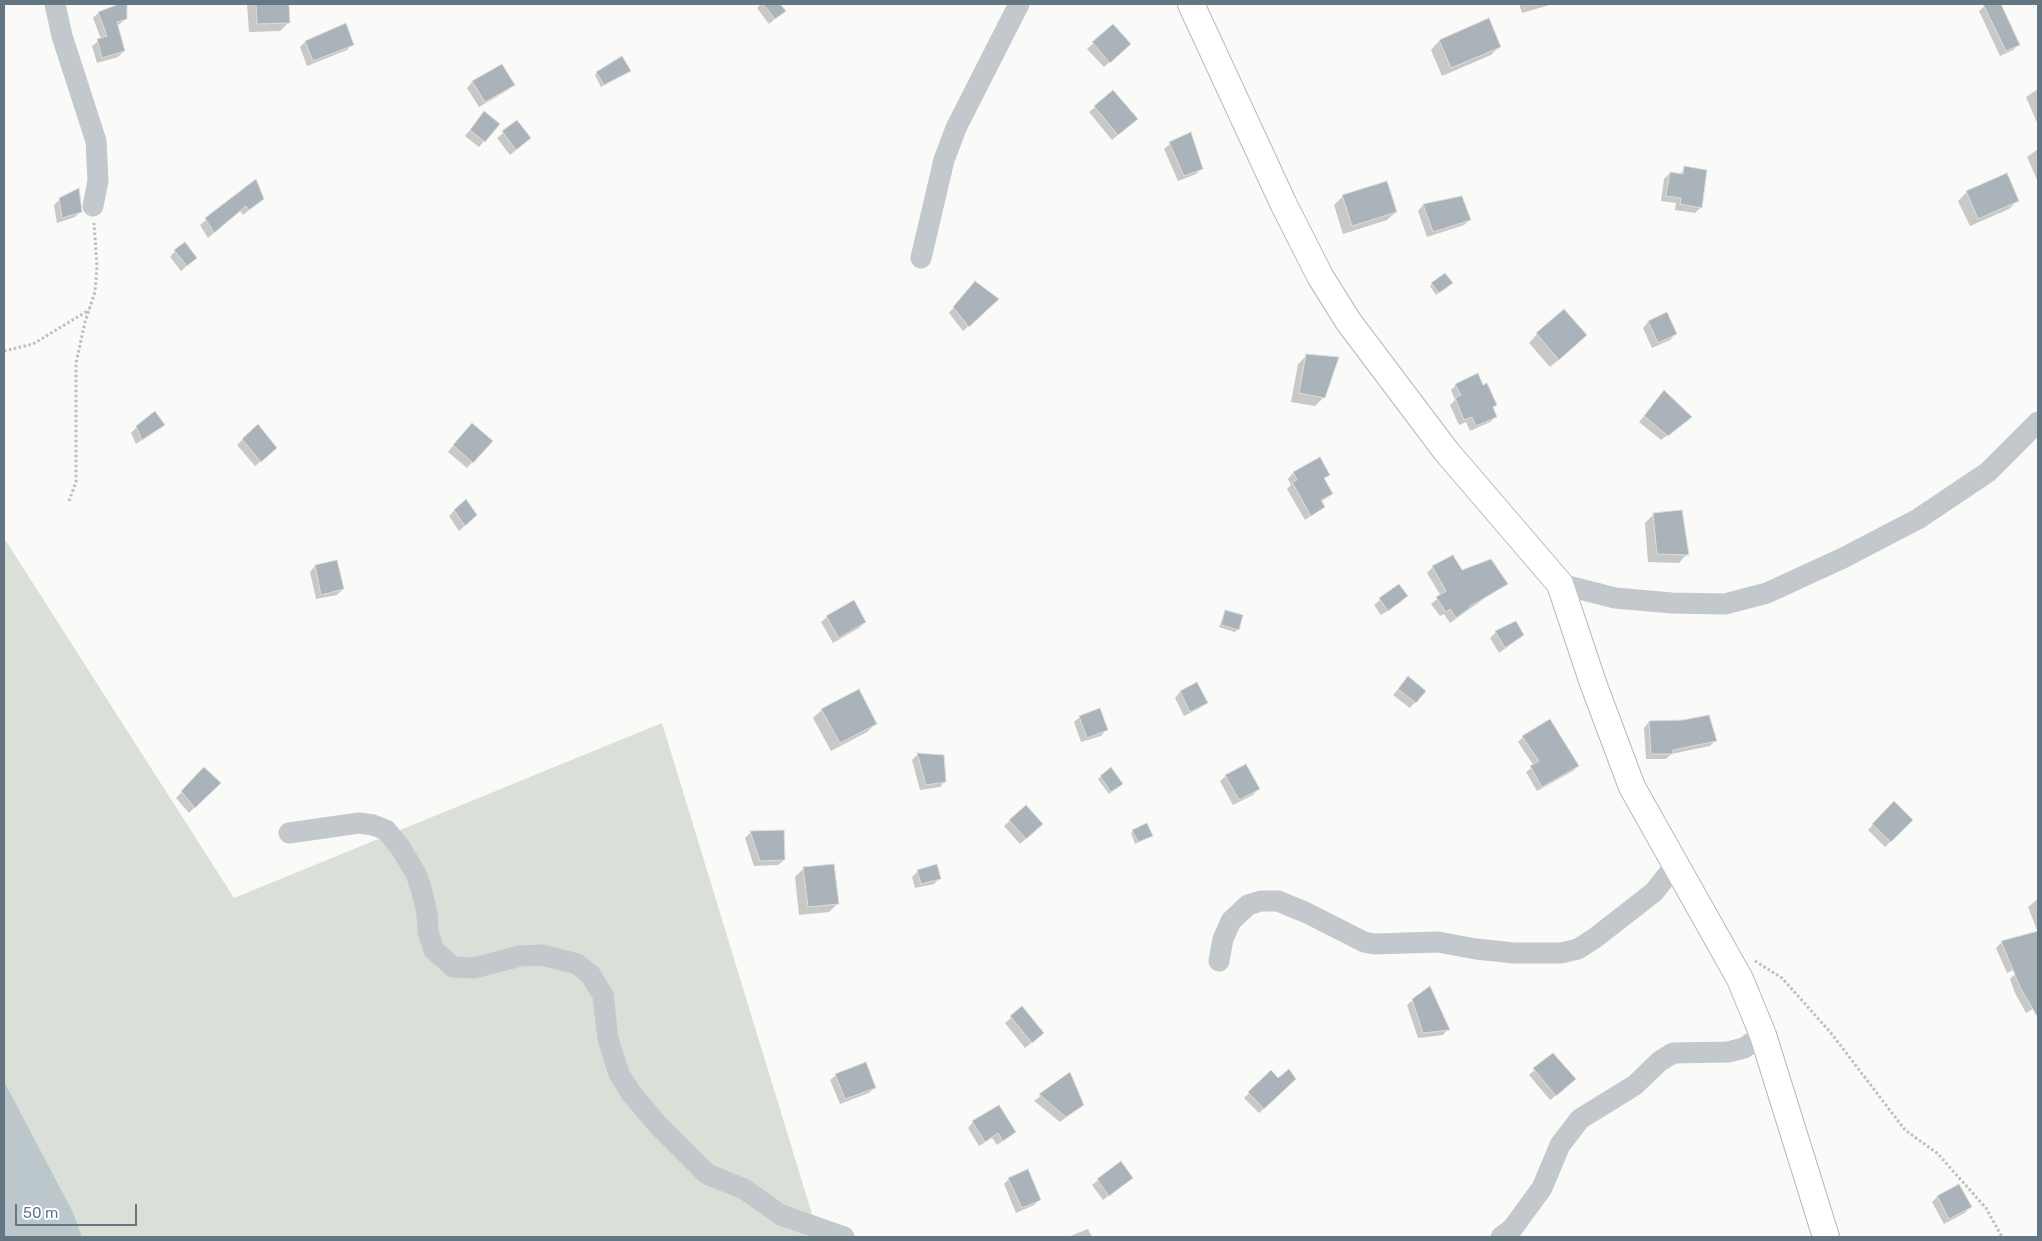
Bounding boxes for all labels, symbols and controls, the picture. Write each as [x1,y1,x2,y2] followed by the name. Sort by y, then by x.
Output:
[18,1194,140,1226] scale bar
[23,1204,58,1222] text: 50 m

